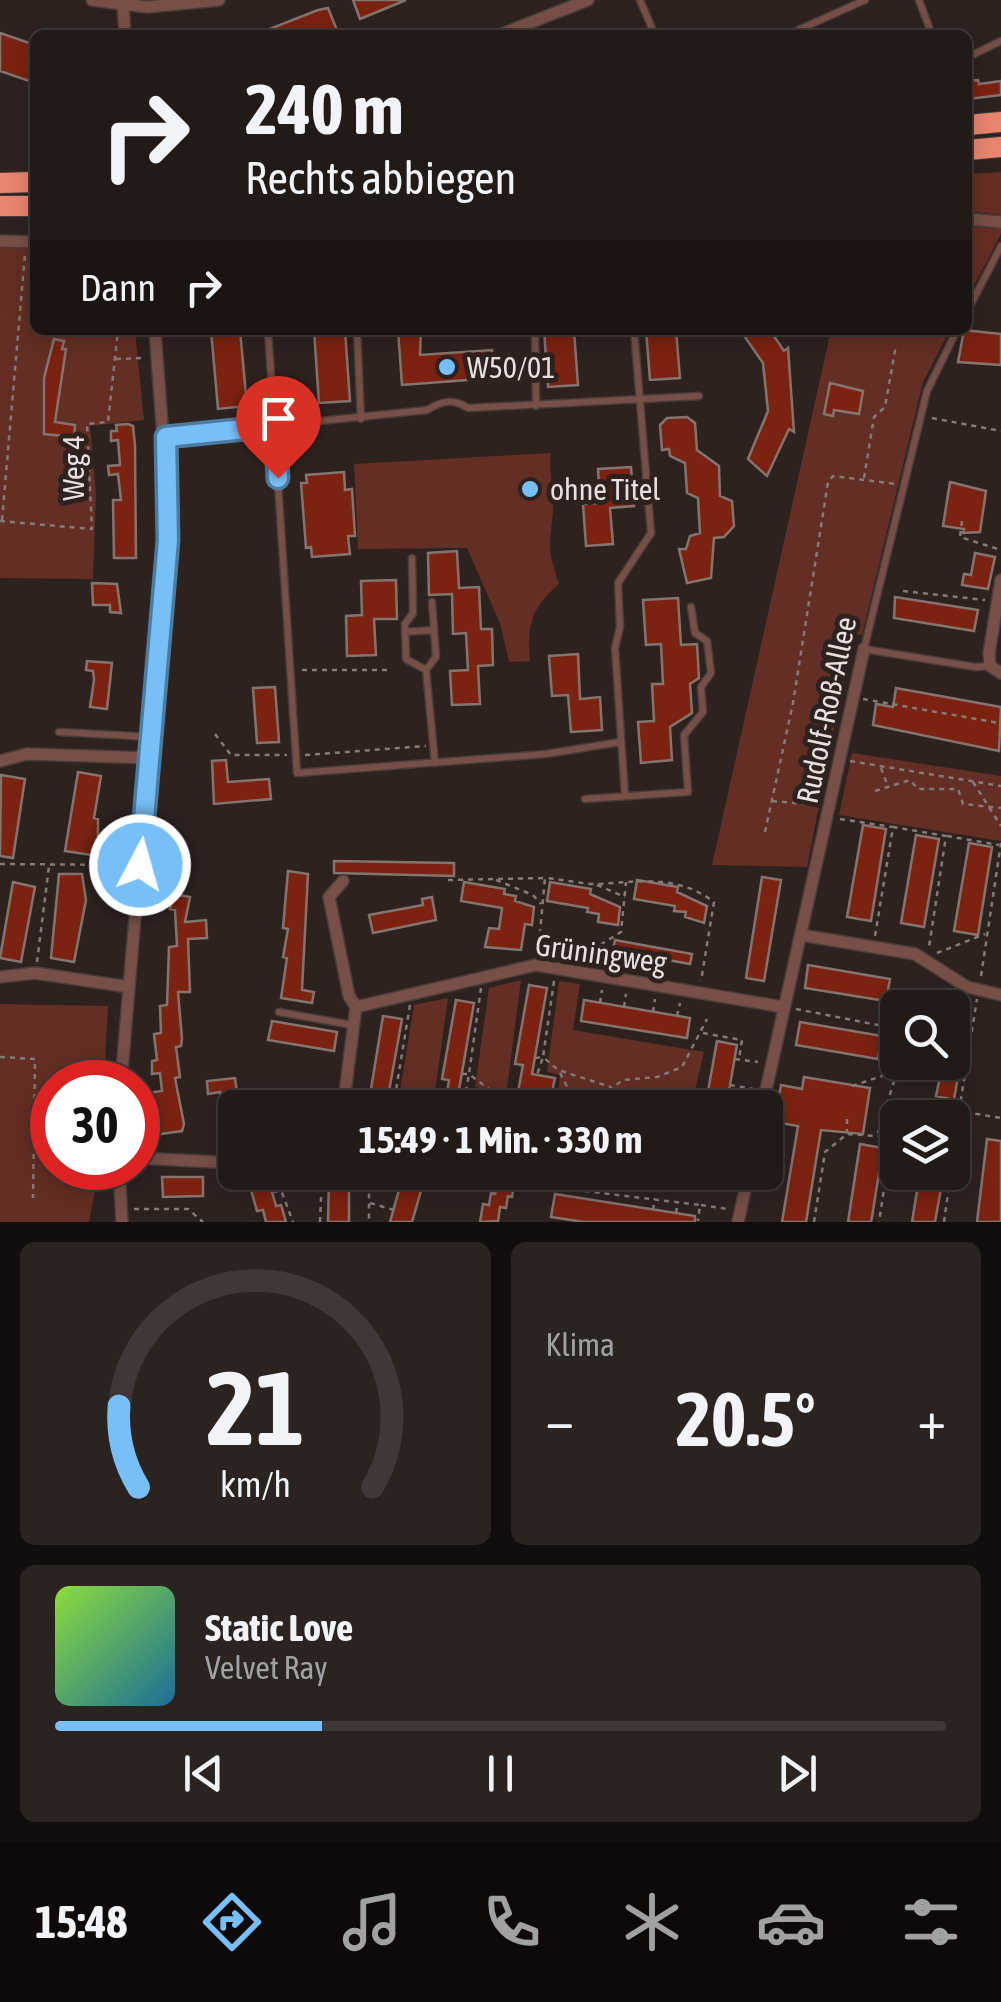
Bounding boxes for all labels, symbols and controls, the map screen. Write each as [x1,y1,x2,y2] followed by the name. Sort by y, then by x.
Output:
[245,69,404,149] text: 240 m
[80,70,210,200] icon: right
[245,152,516,204] text: Rechts abbiegen
[176,260,231,315] icon: right
[80,266,156,309] text: Dann
[467,350,555,384] place label: W50/01
[436,356,458,378] marker: W50/01
[236,376,321,479] pin
[251,391,306,446] icon: arrive
[56,435,90,501] street label: Weg 4
[550,472,660,506] place label: ohne Titel
[519,478,541,500] marker: ohne Titel
[790,614,862,806] street label: Rudolf-Roß-Allee
[88,813,192,917] position arrow
[533,927,669,979] street label: Grüningweg
[880,990,970,1190] map controls
[880,990,970,1080] button: search
[30,1060,160,1190] speed limit sign: 30
[880,1100,970,1190] button: layers
[359,1118,642,1161] text: 15:49 · 1 Min. · 330 m
[546,1326,615,1363] text: Klima
[206,1348,304,1467] text: 21
[676,1376,816,1462] text: 20.5°
[546,1388,574,1451] text: −
[917,1388,946,1451] text: +
[220,1464,291,1505] text: km/h
[205,1606,353,1649] text: Static Love
[205,1649,327,1686] text: Velvet Ray
[176,1746,231,1801] icon: previous
[473,1746,528,1801] icon: pause
[770,1746,825,1801] icon: next
[197,1887,267,1957] icon: directions
[337,1887,407,1957] icon: music
[477,1887,547,1957] icon: phone
[617,1887,687,1957] icon: climate
[756,1887,826,1957] icon: car
[896,1887,966,1957] icon: filters
[35,1896,128,1948] text: 15:48

